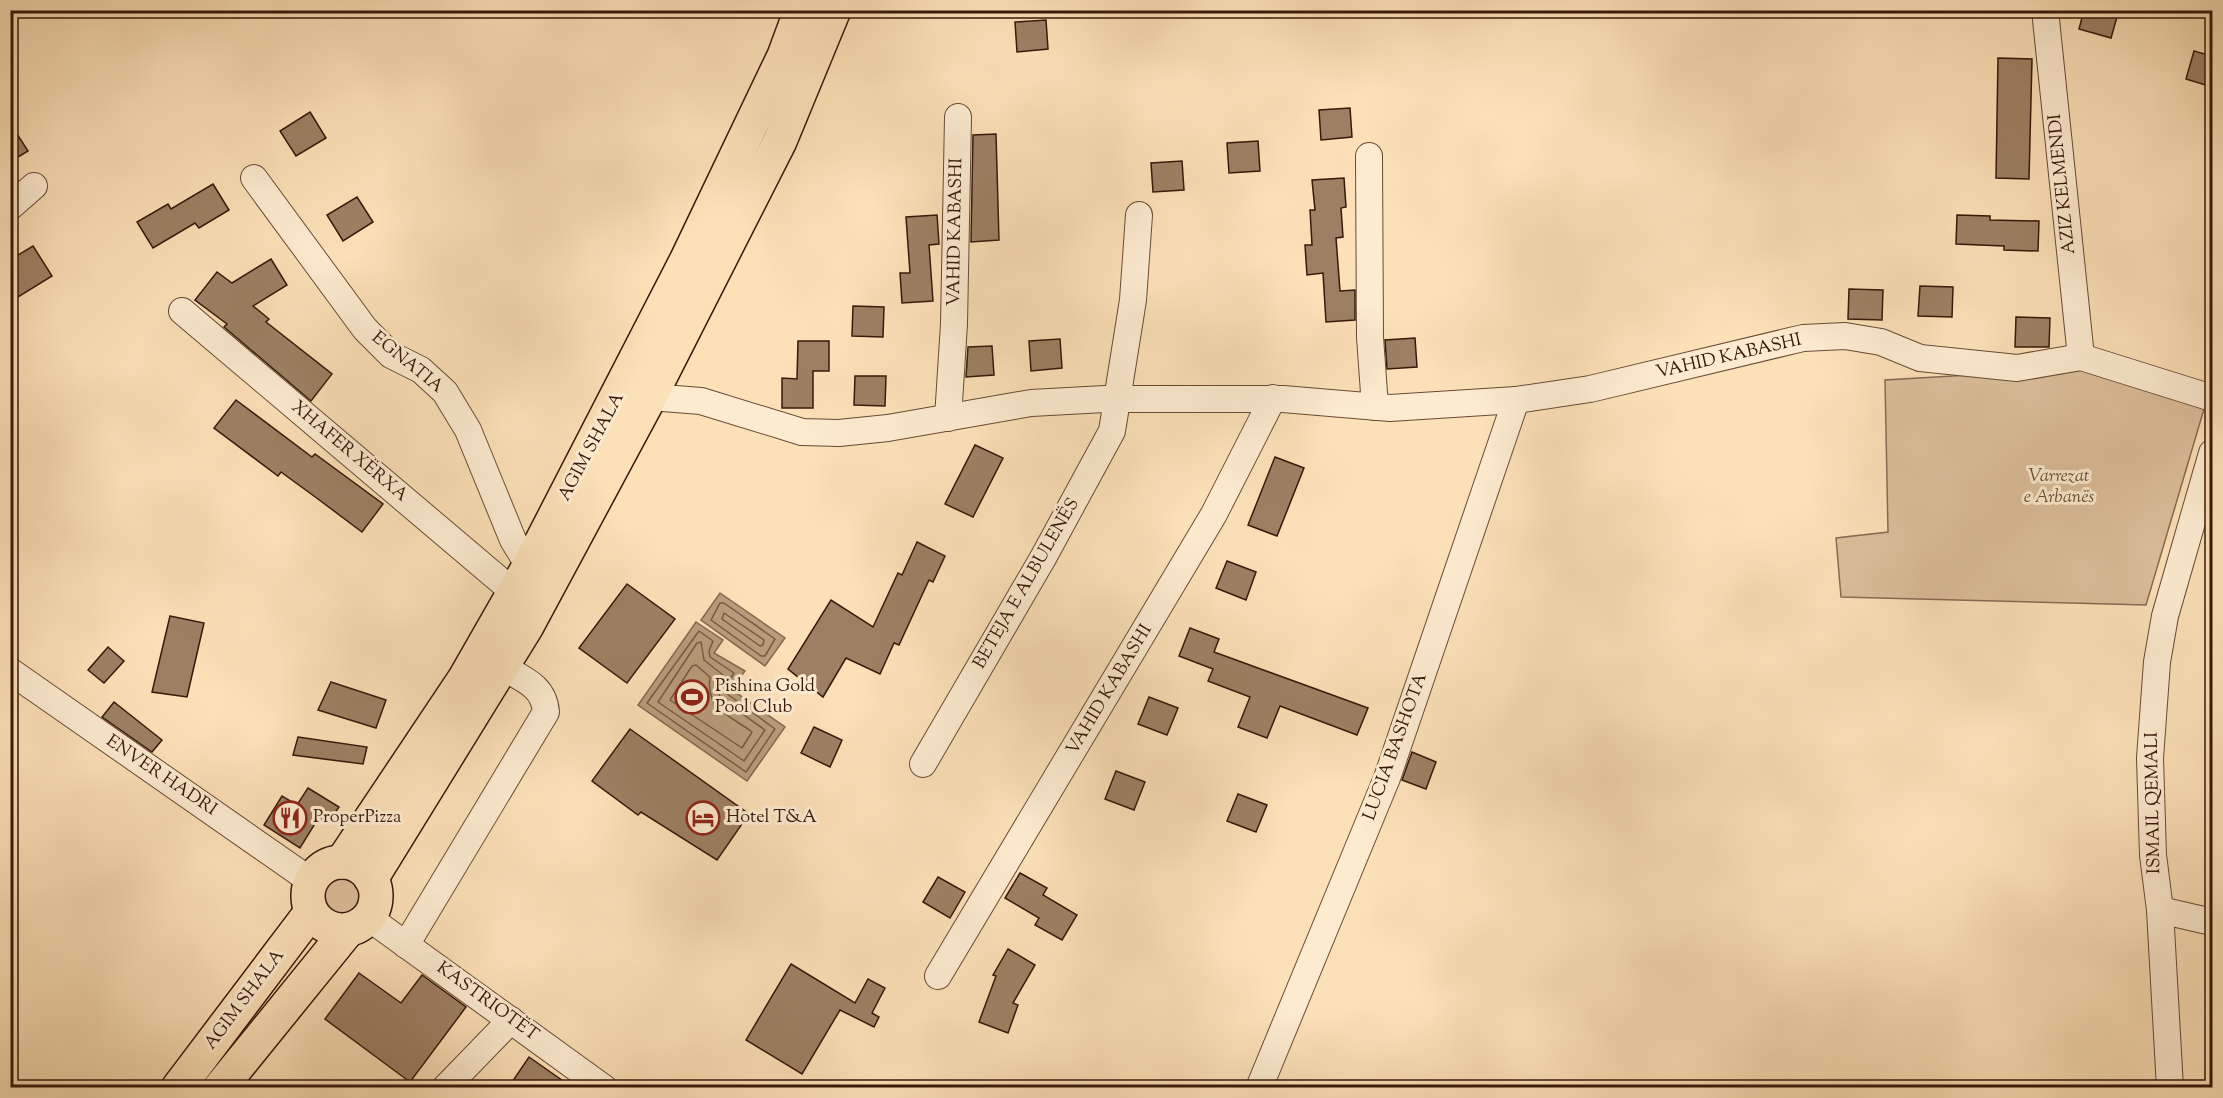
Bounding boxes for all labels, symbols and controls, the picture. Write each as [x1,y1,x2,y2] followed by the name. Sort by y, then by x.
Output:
[2043,112,2083,256] street label: AZIZ KELMENDI
[942,157,970,306] street label: VAHID KABASHI
[365,326,449,400] street label: EGNATIA
[1654,328,1804,386] street label: VAHID KABASHI
[552,388,632,506] street label: AGIM SHALA
[285,395,413,509] street label: XHAFER XËRXA
[2024,464,2094,511] park label: Varrezat e Arbanës
[967,494,1087,674] street label: BETEJA E ALBULENËS
[1061,620,1159,760] street label: VAHID KABASHI
[1357,669,1435,824] street label: LUCIA BASHOTA
[715,674,815,721] place label: Pishina Gold Pool Club
[674,679,710,715] sports icon: Pishina Gold Pool Club
[100,729,222,823] street label: ENVER HADRI
[2140,732,2168,874] street label: ISMAIL QEMALI
[272,800,308,836] restaurant icon: ProperPizza
[685,800,721,836] hotel icon: Hotel T&A
[313,805,401,831] place label: ProperPizza
[726,805,817,831] place label: Hotel T&A
[199,944,292,1056] street label: AGIM SHALA
[430,956,544,1048] street label: KASTRIOTËT

